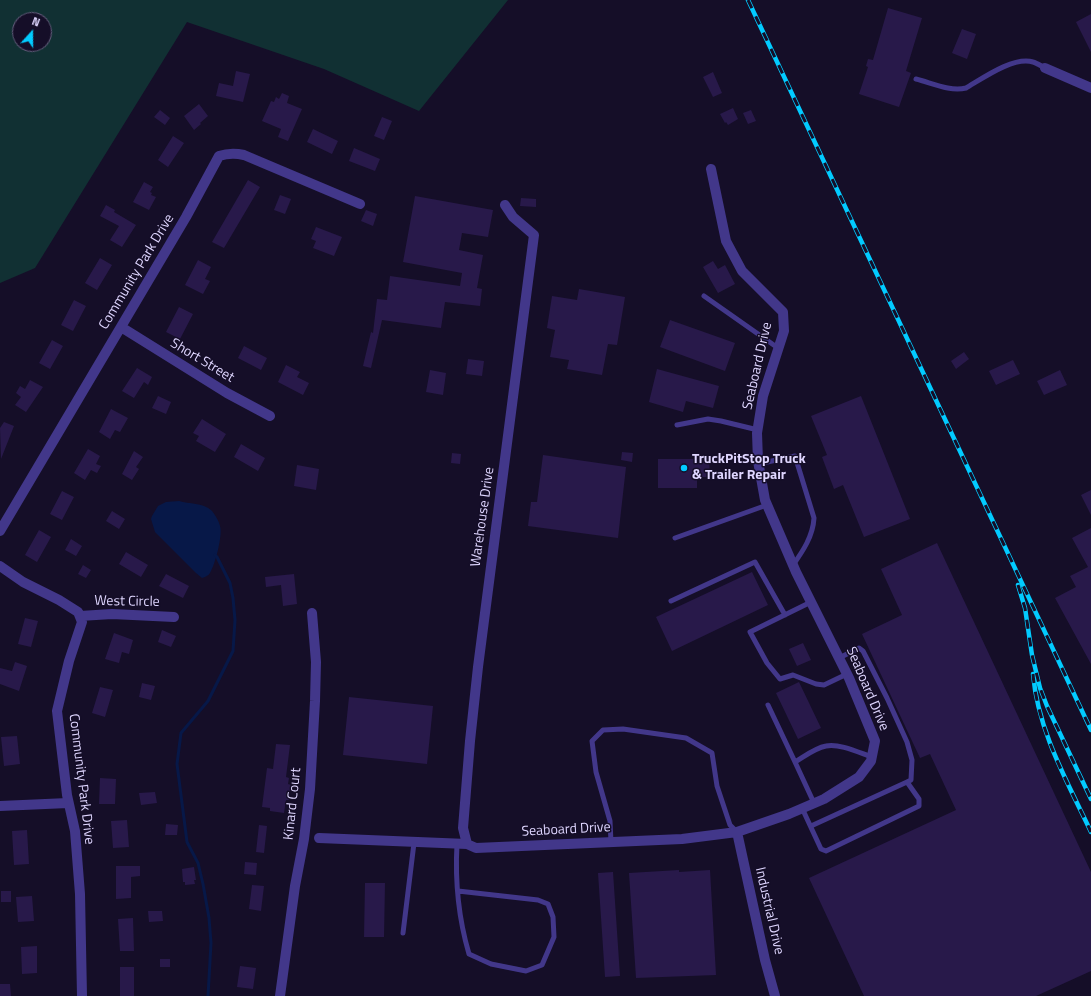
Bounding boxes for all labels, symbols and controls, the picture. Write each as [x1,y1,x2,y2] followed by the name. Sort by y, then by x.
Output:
[12,12,52,52] north arrow
[30,13,42,31] text: N
[96,211,178,333] street label: Community Park Drive
[740,321,776,411] street label: Seaboard Drive
[167,335,237,387] street label: Short Street
[692,452,806,484] place label: TruckPitStop Truck & Trailer Repair
[679,463,689,473] marker: TruckPitStop Truck & Trailer Repair
[468,466,498,568] street label: Warehouse Drive
[94,593,160,611] street label: West Circle
[842,645,892,733] street label: Seaboard Drive
[65,713,97,845] street label: Community Park Drive
[281,767,305,841] street label: Kinard Court
[521,819,611,841] street label: Seaboard Drive
[751,866,787,956] street label: Industrial Drive

